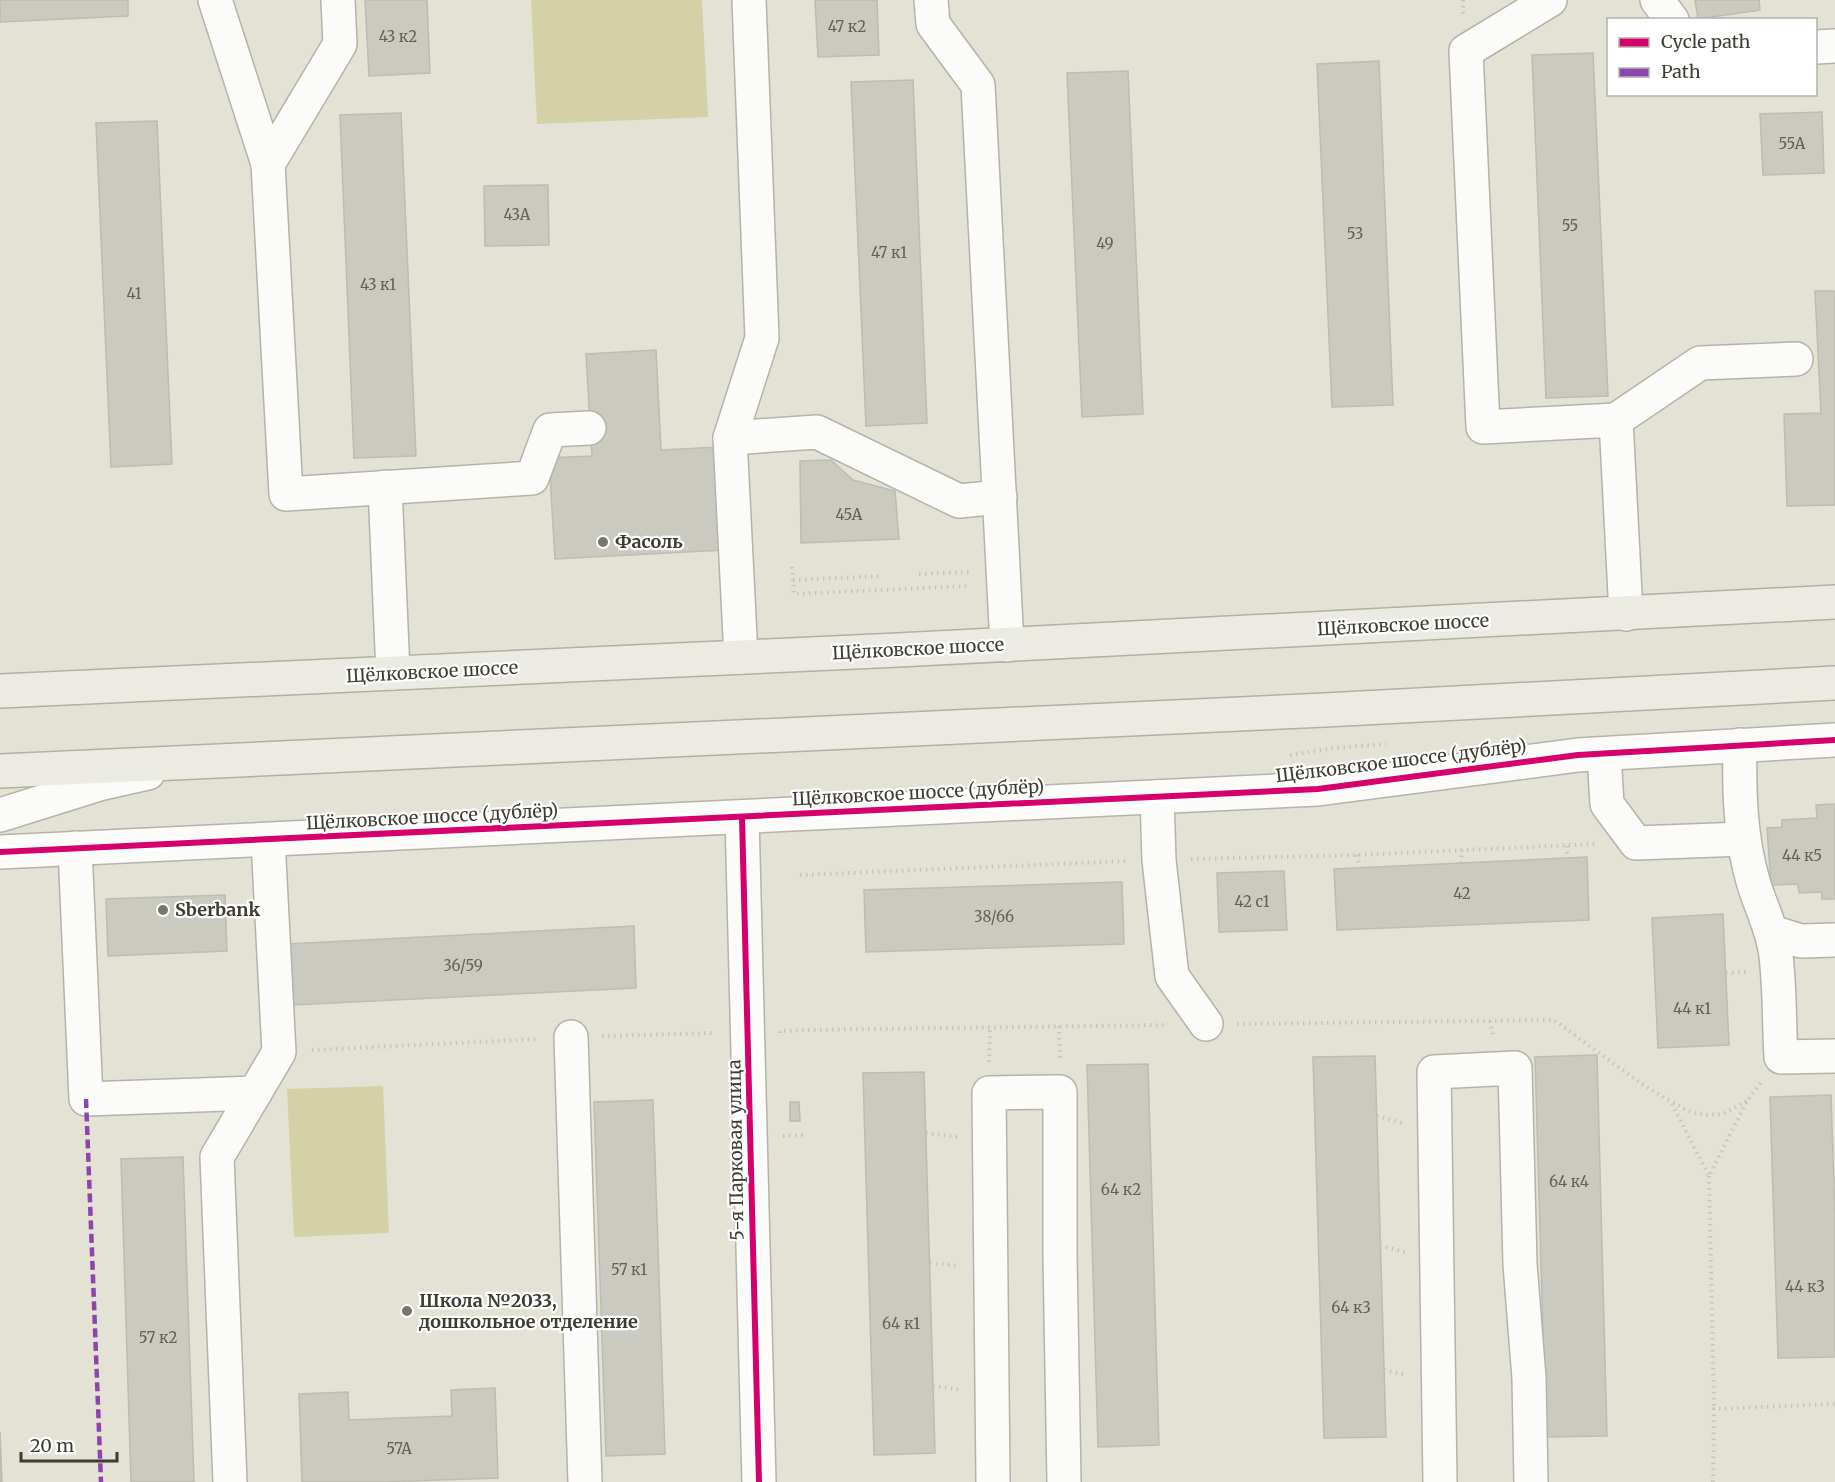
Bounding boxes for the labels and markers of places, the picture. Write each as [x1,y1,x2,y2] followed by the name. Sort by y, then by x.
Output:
[615,530,683,553] place label: Фасоль
[596,535,610,549] marker: Фасоль
[175,898,260,921] place label: Sberbank
[156,903,170,917] marker: Sberbank
[418,1289,638,1333] place label: Школа №2033, дошкольное отделение
[400,1304,414,1318] marker: Школа №2033, дошкольное отделение

